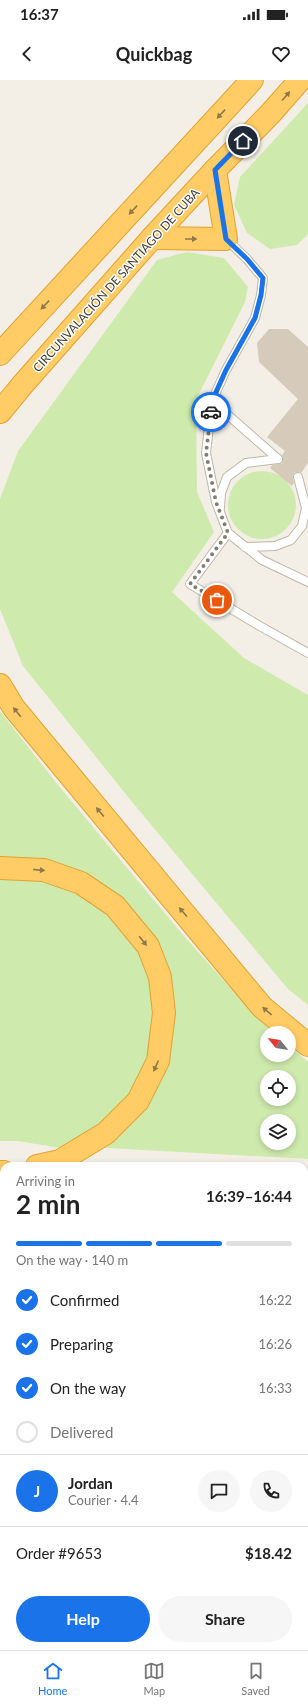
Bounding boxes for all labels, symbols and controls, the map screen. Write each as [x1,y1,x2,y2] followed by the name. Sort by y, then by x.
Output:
[20,5,59,23] text: 16:37
[16,43,38,65] icon: back
[116,43,192,65] text: Quickbag
[270,43,292,65] icon: heart
[281,91,290,102] one-way arrow
[216,109,226,119] one-way arrow
[226,124,260,158] pin
[232,130,254,152] icon: home
[29,184,203,375] street label: CIRCUNVALACIÓN DE SANTIAGO DE CUBA
[128,205,138,215] one-way arrow
[185,236,198,242] one-way arrow
[40,300,49,311] one-way arrow
[191,392,231,432] courier
[200,401,222,423] icon: car
[200,583,234,617] pin
[206,589,228,611] icon: bag
[13,707,21,718] one-way arrow
[96,807,105,817] one-way arrow
[33,867,45,874] one-way arrow
[179,906,188,917] one-way arrow
[139,935,148,946] one-way arrow
[262,1007,273,1016] one-way arrow
[260,1026,296,1062] north arrow
[260,1026,296,1150] map controls
[153,1060,159,1071] one-way arrow
[260,1070,296,1106] button: locate
[260,1114,296,1150] button: layers
[16,1173,75,1189] text: Arriving in
[206,1187,292,1205] text: 16:39–16:44
[16,1188,80,1220] text: 2 min
[16,1252,128,1268] text: On the way · 140 m
[16,1289,38,1311] icon: check
[50,1291,119,1309] text: Confirmed
[259,1292,292,1308] text: 16:22
[16,1333,38,1355] icon: check
[50,1335,113,1353] text: Preparing
[259,1336,292,1352] text: 16:26
[16,1377,38,1399] icon: check
[50,1379,126,1397] text: On the way
[259,1380,292,1396] text: 16:33
[50,1423,113,1441] text: Delivered
[198,1470,240,1512] button: chat
[250,1470,292,1512] button: phone
[68,1474,113,1492] text: Jordan
[34,1482,40,1500] text: J
[68,1492,139,1508] text: Courier · 4.4
[16,1544,102,1562] text: Order #9653
[245,1544,292,1562] text: $18.42
[16,1596,150,1642] button: Help
[158,1596,292,1642] button: Share
[38,1660,67,1697] tab: Home
[143,1660,165,1697] tab: Map
[241,1660,270,1697] tab: Saved

